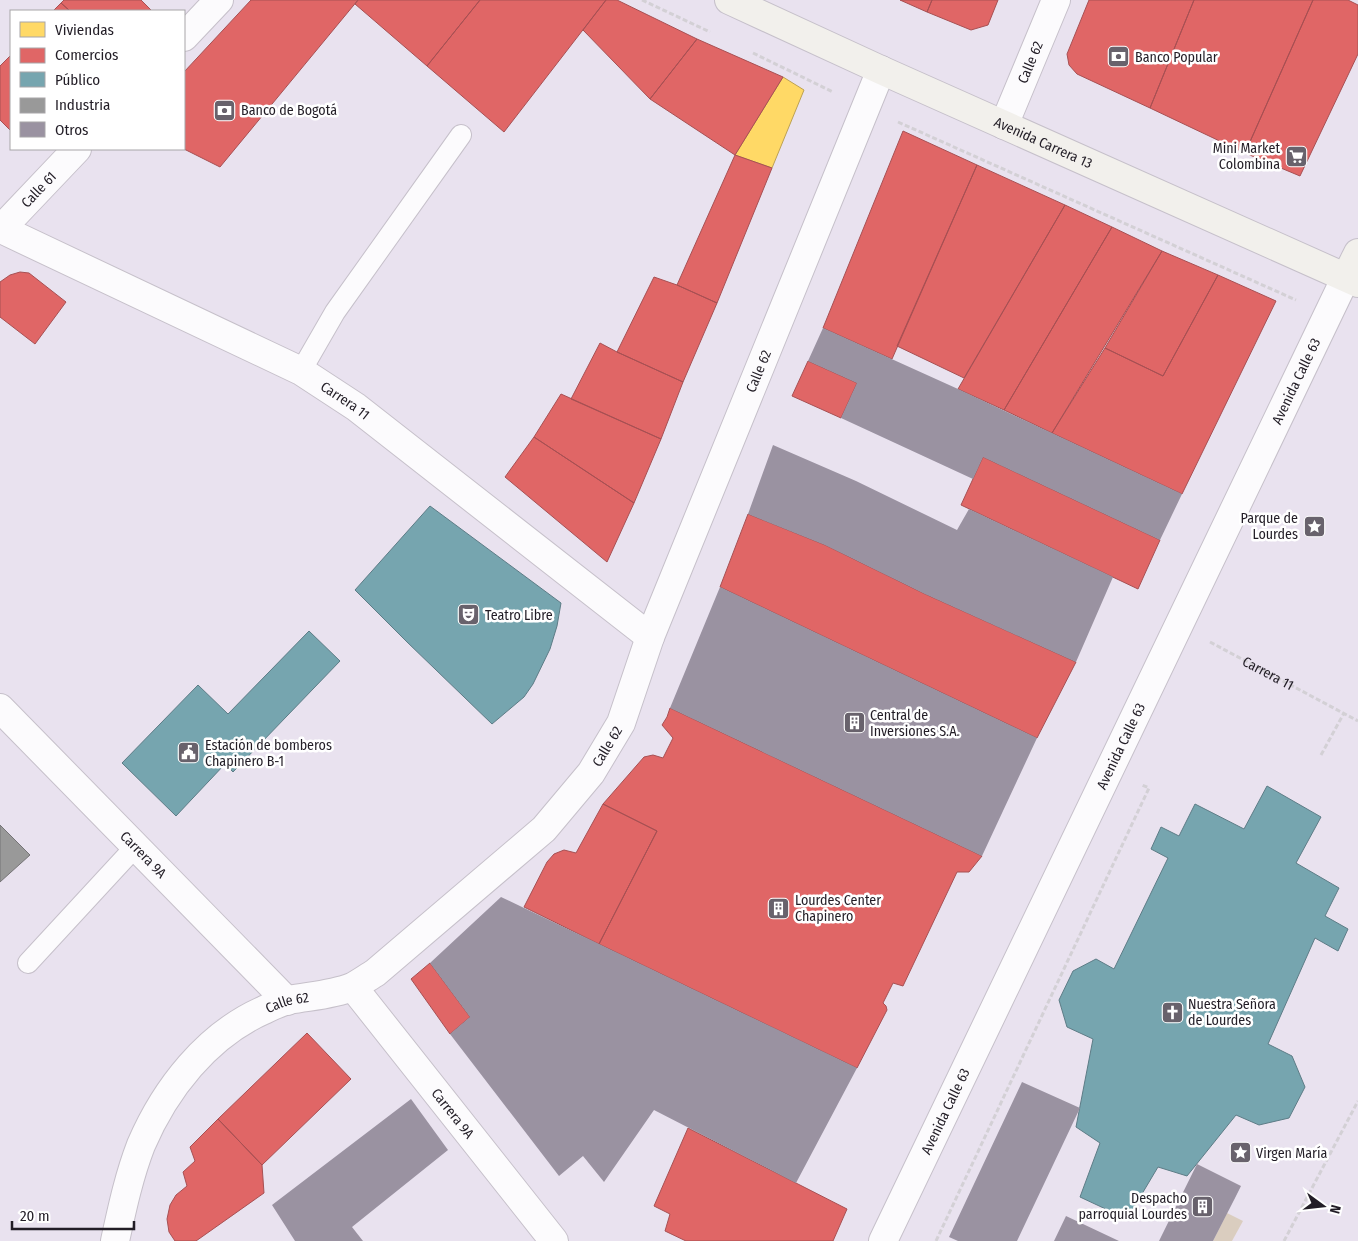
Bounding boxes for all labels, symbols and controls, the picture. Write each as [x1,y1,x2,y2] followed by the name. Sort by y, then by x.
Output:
[10,10,185,150] legend
[55,21,114,39] text: Viviendas
[1014,39,1047,86] street label: Calle 62
[1107,45,1131,69] bank icon: Banco Popular
[55,46,118,64] text: Comercios
[1135,49,1218,66] place label: Banco Popular
[55,71,100,89] text: Público
[55,96,110,114] text: Industria
[213,98,237,122] bank icon: Banco de Bogotá
[241,102,337,119] place label: Banco de Bogotá
[991,114,1095,172] street label: Avenida Carrera 13
[55,121,88,139] text: Otros
[1213,140,1280,173] place label: Mini Market Colombina
[1284,144,1308,168] supermarket icon: Mini Market Colombina
[18,168,60,211] street label: Calle 61
[1269,335,1324,427] street label: Avenida Calle 63
[743,348,775,395] street label: Calle 62
[317,378,373,423] street label: Carrera 11
[1241,510,1298,543] place label: Parque de Lourdes
[1302,514,1326,538] place icon: Parque de Lourdes
[457,603,481,627] theatre icon: Teatro Libre
[485,607,553,624] place label: Teatro Libre
[1239,653,1296,694] street label: Carrera 11
[1093,700,1149,792] street label: Avenida Calle 63
[870,707,960,740] place label: Central de Inversiones S.A.
[842,711,866,735] building icon: Central de Inversiones S.A.
[589,723,626,770] street label: Calle 62
[205,737,332,770] place label: Estación de bomberos Chapinero B-1
[177,741,201,765] public building icon: Estación de bomberos Chapinero B-1
[116,828,170,882] street label: Carrera 9A
[795,892,881,925] place label: Lourdes Center Chapinero
[767,896,791,920] building icon: Lourdes Center Chapinero
[263,989,310,1017] street label: Calle 62
[1188,996,1276,1029] place label: Nuestra Señora de Lourdes
[1160,1000,1184,1024] church icon: Nuestra Señora de Lourdes
[918,1066,974,1157] street label: Avenida Calle 63
[428,1085,478,1142] street label: Carrera 9A
[1228,1141,1252,1165] place icon: Virgen María
[1256,1145,1328,1162] place label: Virgen María
[1298,1181,1348,1231] north arrow
[1079,1190,1187,1223] place label: Despacho parroquial Lourdes
[1191,1194,1215,1218] building icon: Despacho parroquial Lourdes
[12,1198,135,1230] scale bar
[1326,1203,1344,1215] text: N
[20,1207,50,1225] text: 20 m

